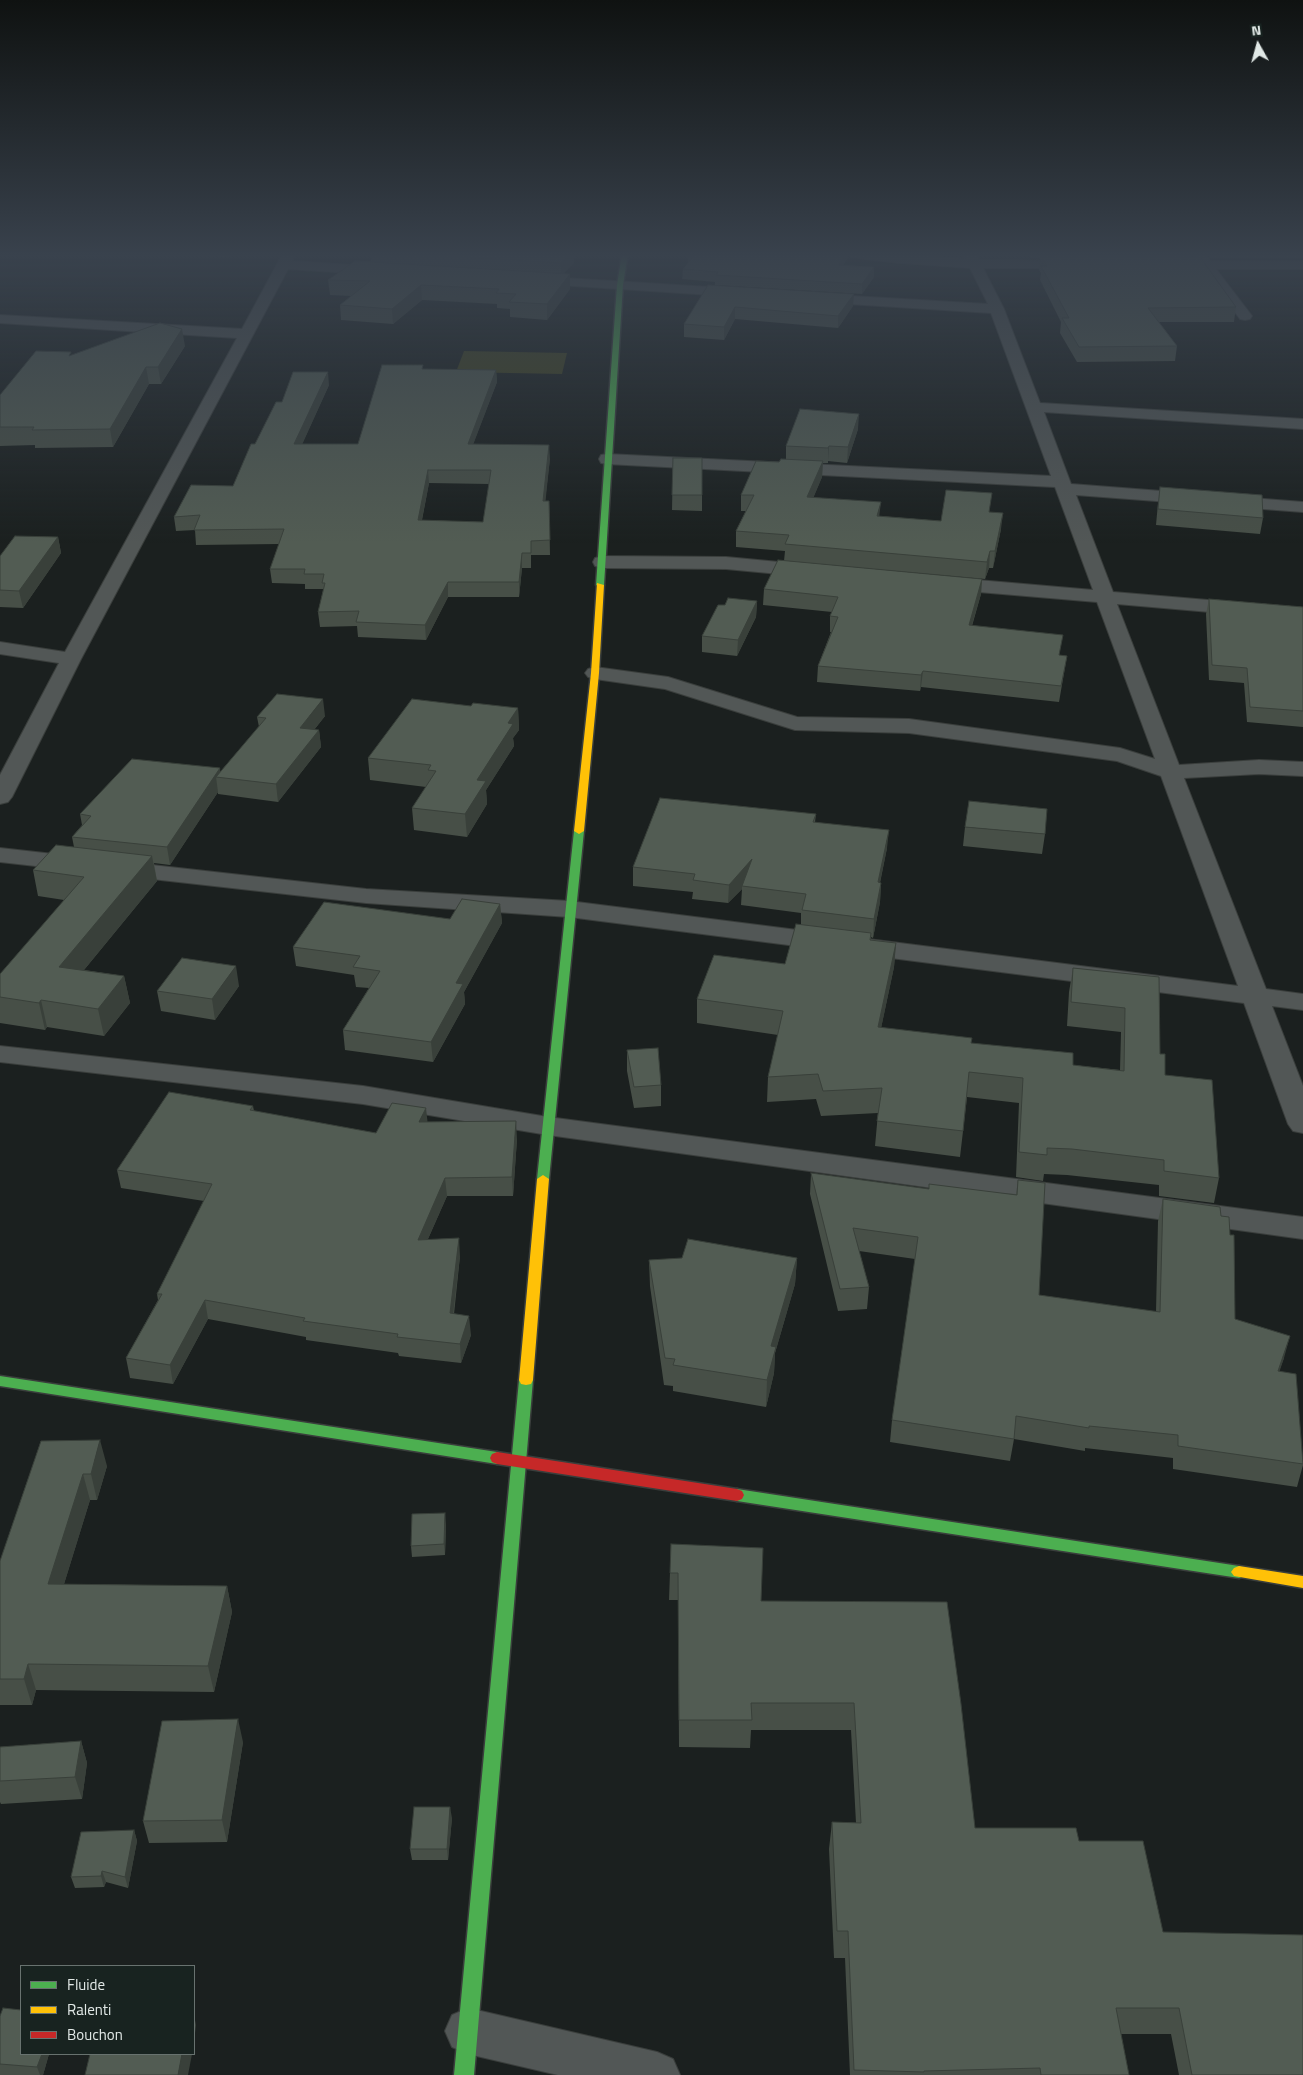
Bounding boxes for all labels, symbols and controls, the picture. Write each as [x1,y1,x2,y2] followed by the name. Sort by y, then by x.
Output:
[1250,19,1262,41] text: N
[1233,20,1283,70] north arrow
[20,1965,195,2055] legend
[67,1973,105,1996] text: Fluide
[67,1998,111,2021] text: Ralenti
[67,2023,123,2046] text: Bouchon

